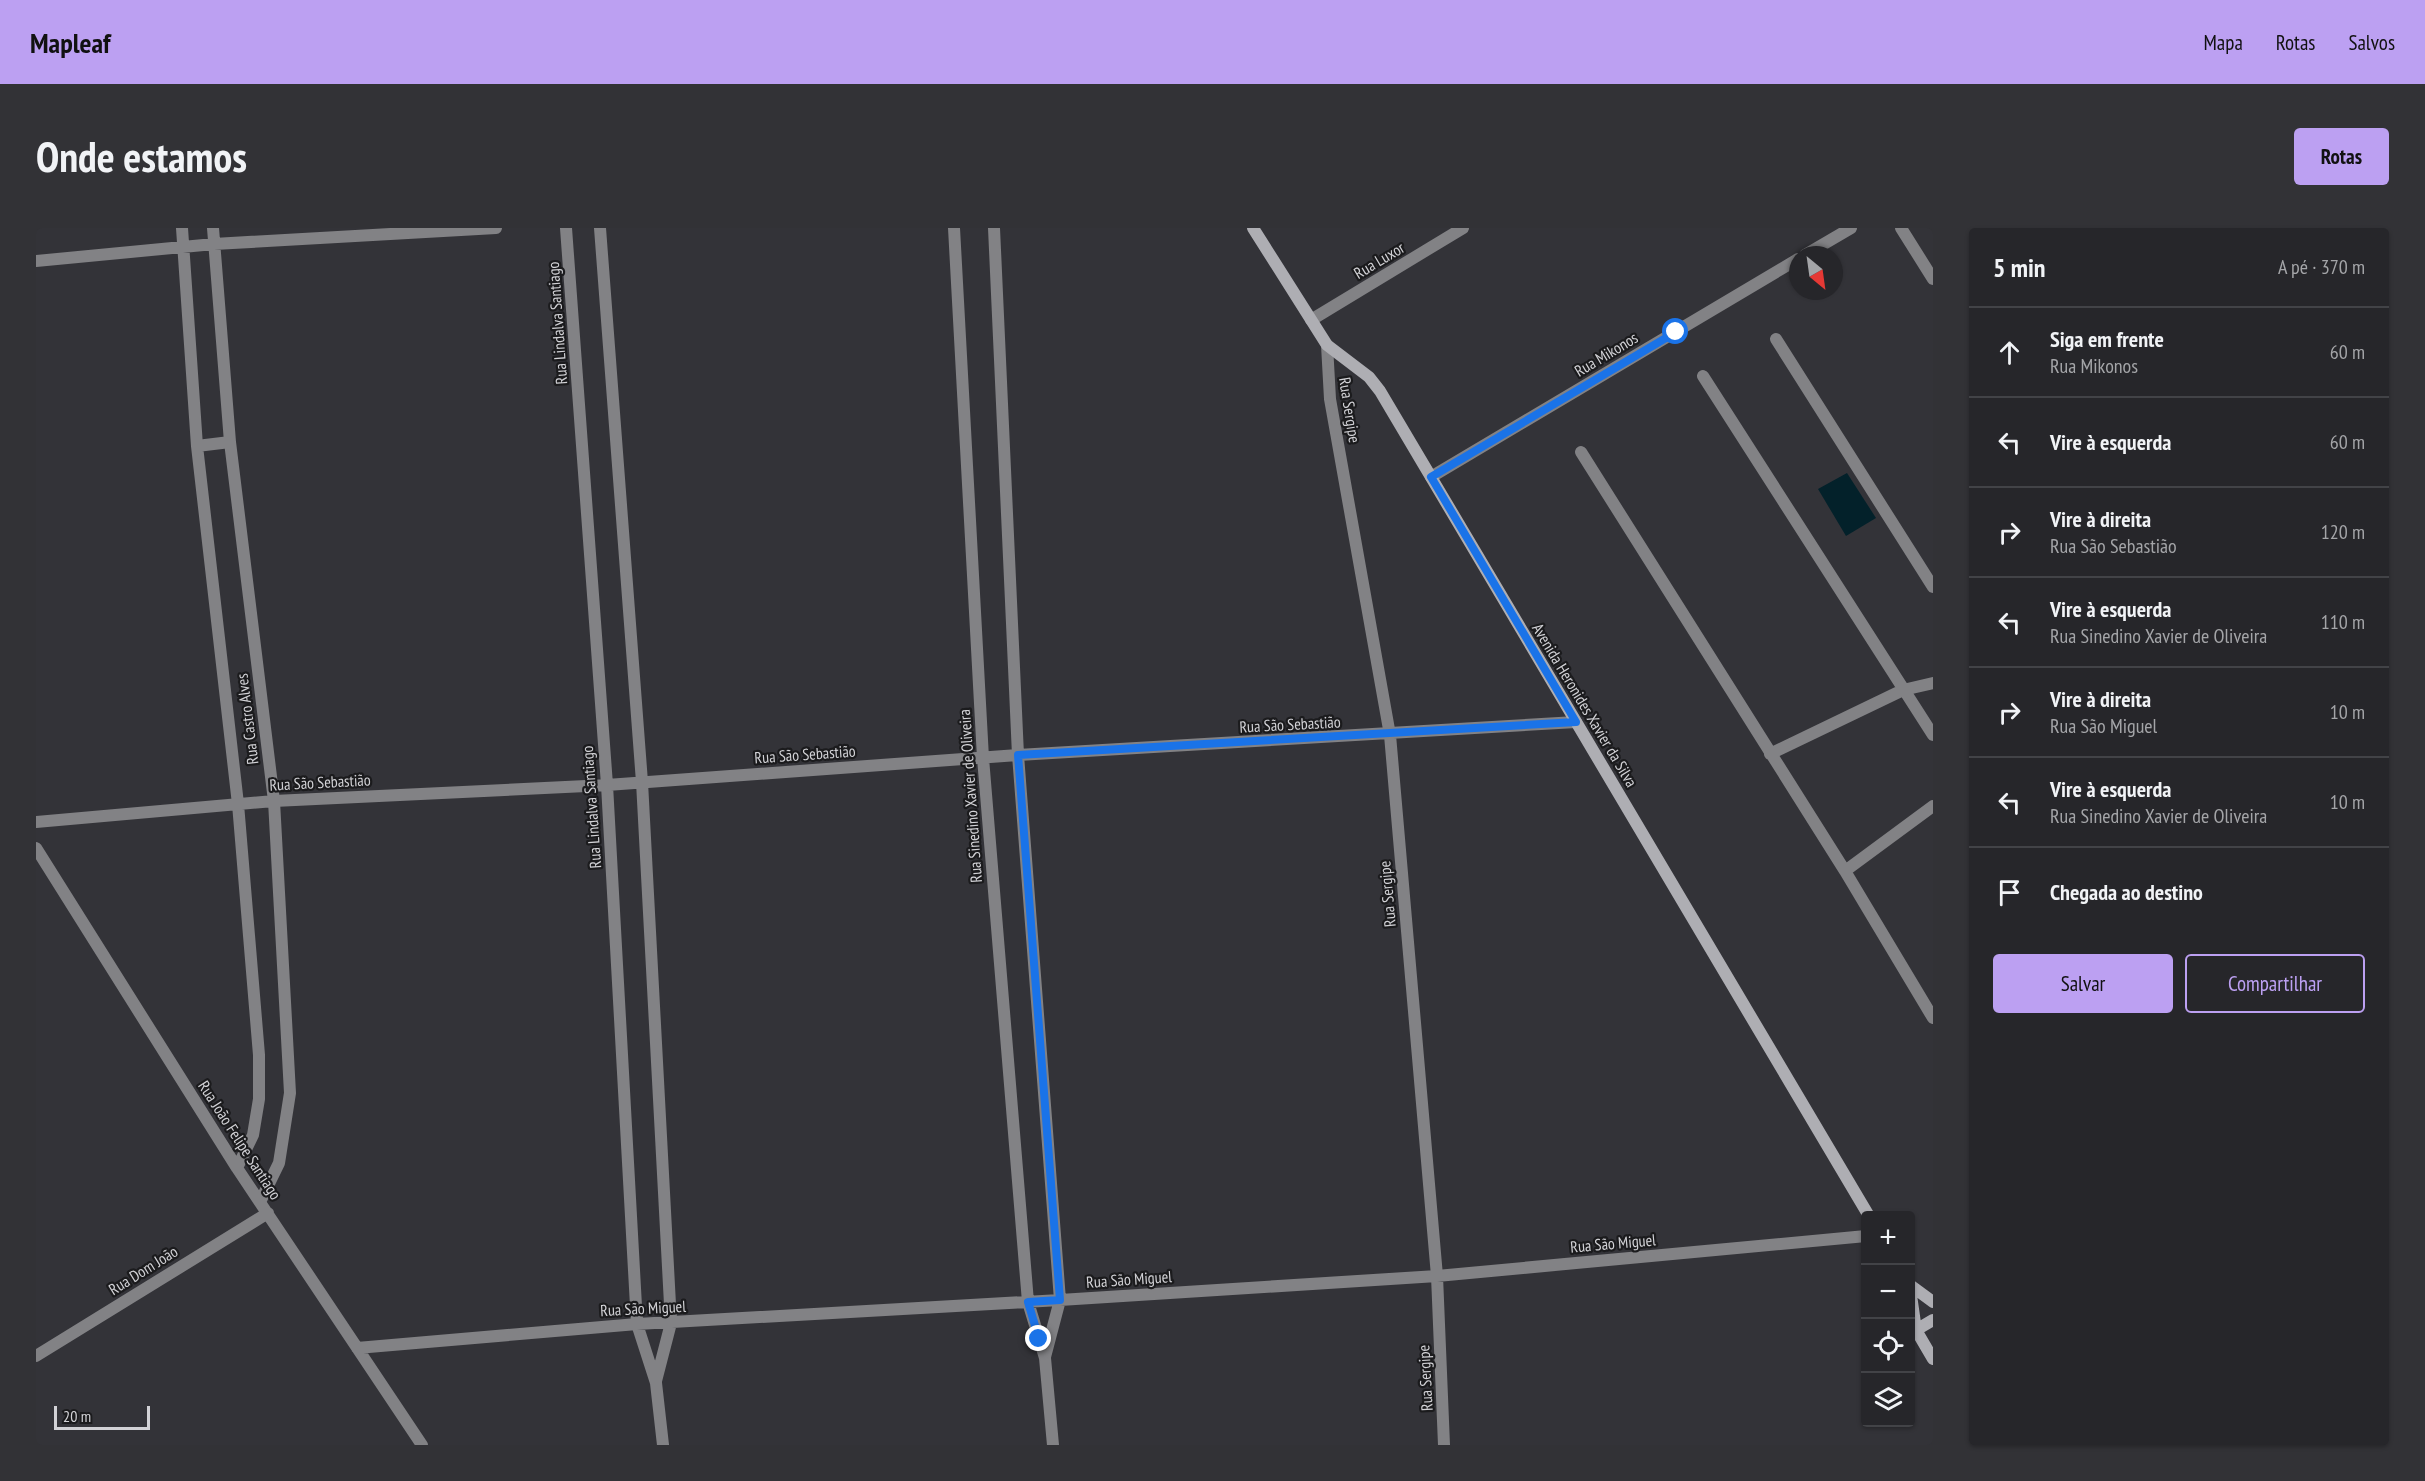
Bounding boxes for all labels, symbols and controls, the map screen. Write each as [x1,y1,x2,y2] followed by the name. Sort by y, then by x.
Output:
[30,24,111,61] text: Mapleaf
[2203,29,2243,56] text: Mapa
[2276,29,2315,56] text: Rotas
[2348,29,2395,56] text: Salvos
[2294,128,2389,185] button: Rotas
[36,129,247,184] text: Onde estamos
[1350,237,1408,283] street label: Rua Luxor
[1789,246,1843,300] north arrow
[1993,251,2046,284] text: 5 min
[2278,254,2365,280] text: A pé · 370 m
[543,261,571,385] street label: Rua Lindalva Santiago
[1662,318,1688,344] route start
[2050,325,2164,353] text: Siga em frente
[1571,327,1641,381] street label: Rua Mikonos
[1993,336,2026,369] icon: ahead
[2330,339,2365,365] text: 60 m
[2050,353,2138,379] text: Rua Mikonos
[1335,376,1365,444] street label: Rua Sergipe
[1993,426,2026,459] icon: left
[2050,428,2171,456] text: Vire à esquerda
[2330,429,2365,455] text: 60 m
[2050,505,2151,533] text: Vire à direita
[1993,516,2026,549] icon: right
[2321,519,2365,545] text: 120 m
[2050,533,2177,559] text: Rua São Sebastião
[2050,595,2171,623] text: Vire à esquerda
[1993,606,2026,639] icon: left
[2321,609,2365,635] text: 110 m
[1528,619,1642,791] street label: Avenida Heronides Xavier da Silva
[2050,623,2267,649] text: Rua Sinedino Xavier de Oliveira
[231,672,263,766] street label: Rua Castro Alves
[2050,685,2151,713] text: Vire à direita
[1993,696,2026,729] icon: right
[2330,699,2365,725] text: 10 m
[954,709,986,883] street label: Rua Sinedino Xavier de Oliveira
[1239,711,1341,737] street label: Rua São Sebastião
[2050,713,2157,739] text: Rua São Miguel
[754,740,856,768] street label: Rua São Sebastião
[577,745,605,869] street label: Rua Lindalva Santiago
[269,769,371,795] street label: Rua São Sebastião
[2050,775,2171,803] text: Vire à esquerda
[1993,786,2026,819] icon: left
[2330,789,2365,815] text: 10 m
[2050,803,2267,829] text: Rua Sinedino Xavier de Oliveira
[1374,860,1400,928] street label: Rua Sergipe
[1993,876,2026,909] icon: arrive
[2050,878,2203,906] text: Chegada ao destino
[1993,954,2173,1013] button: Salvar
[2185,954,2365,1013] button: Compartilhar
[194,1077,286,1203] street label: Rua João Felipe Santiago
[1861,1211,1915,1427] map controls
[1861,1211,1915,1265] button: +
[1569,1229,1657,1257] street label: Rua São Miguel
[105,1241,181,1299] street label: Rua Dom João
[1861,1265,1915,1319] button: −
[1085,1266,1173,1292] street label: Rua São Miguel
[600,1296,687,1320] street label: Rua São Miguel
[1861,1319,1915,1373] button: locate
[1025,1325,1051,1351] route end
[1413,1344,1437,1412] street label: Rua Sergipe
[1861,1373,1915,1427] button: layers
[54,1403,150,1430] scale bar
[63,1406,91,1426] text: 20 m

